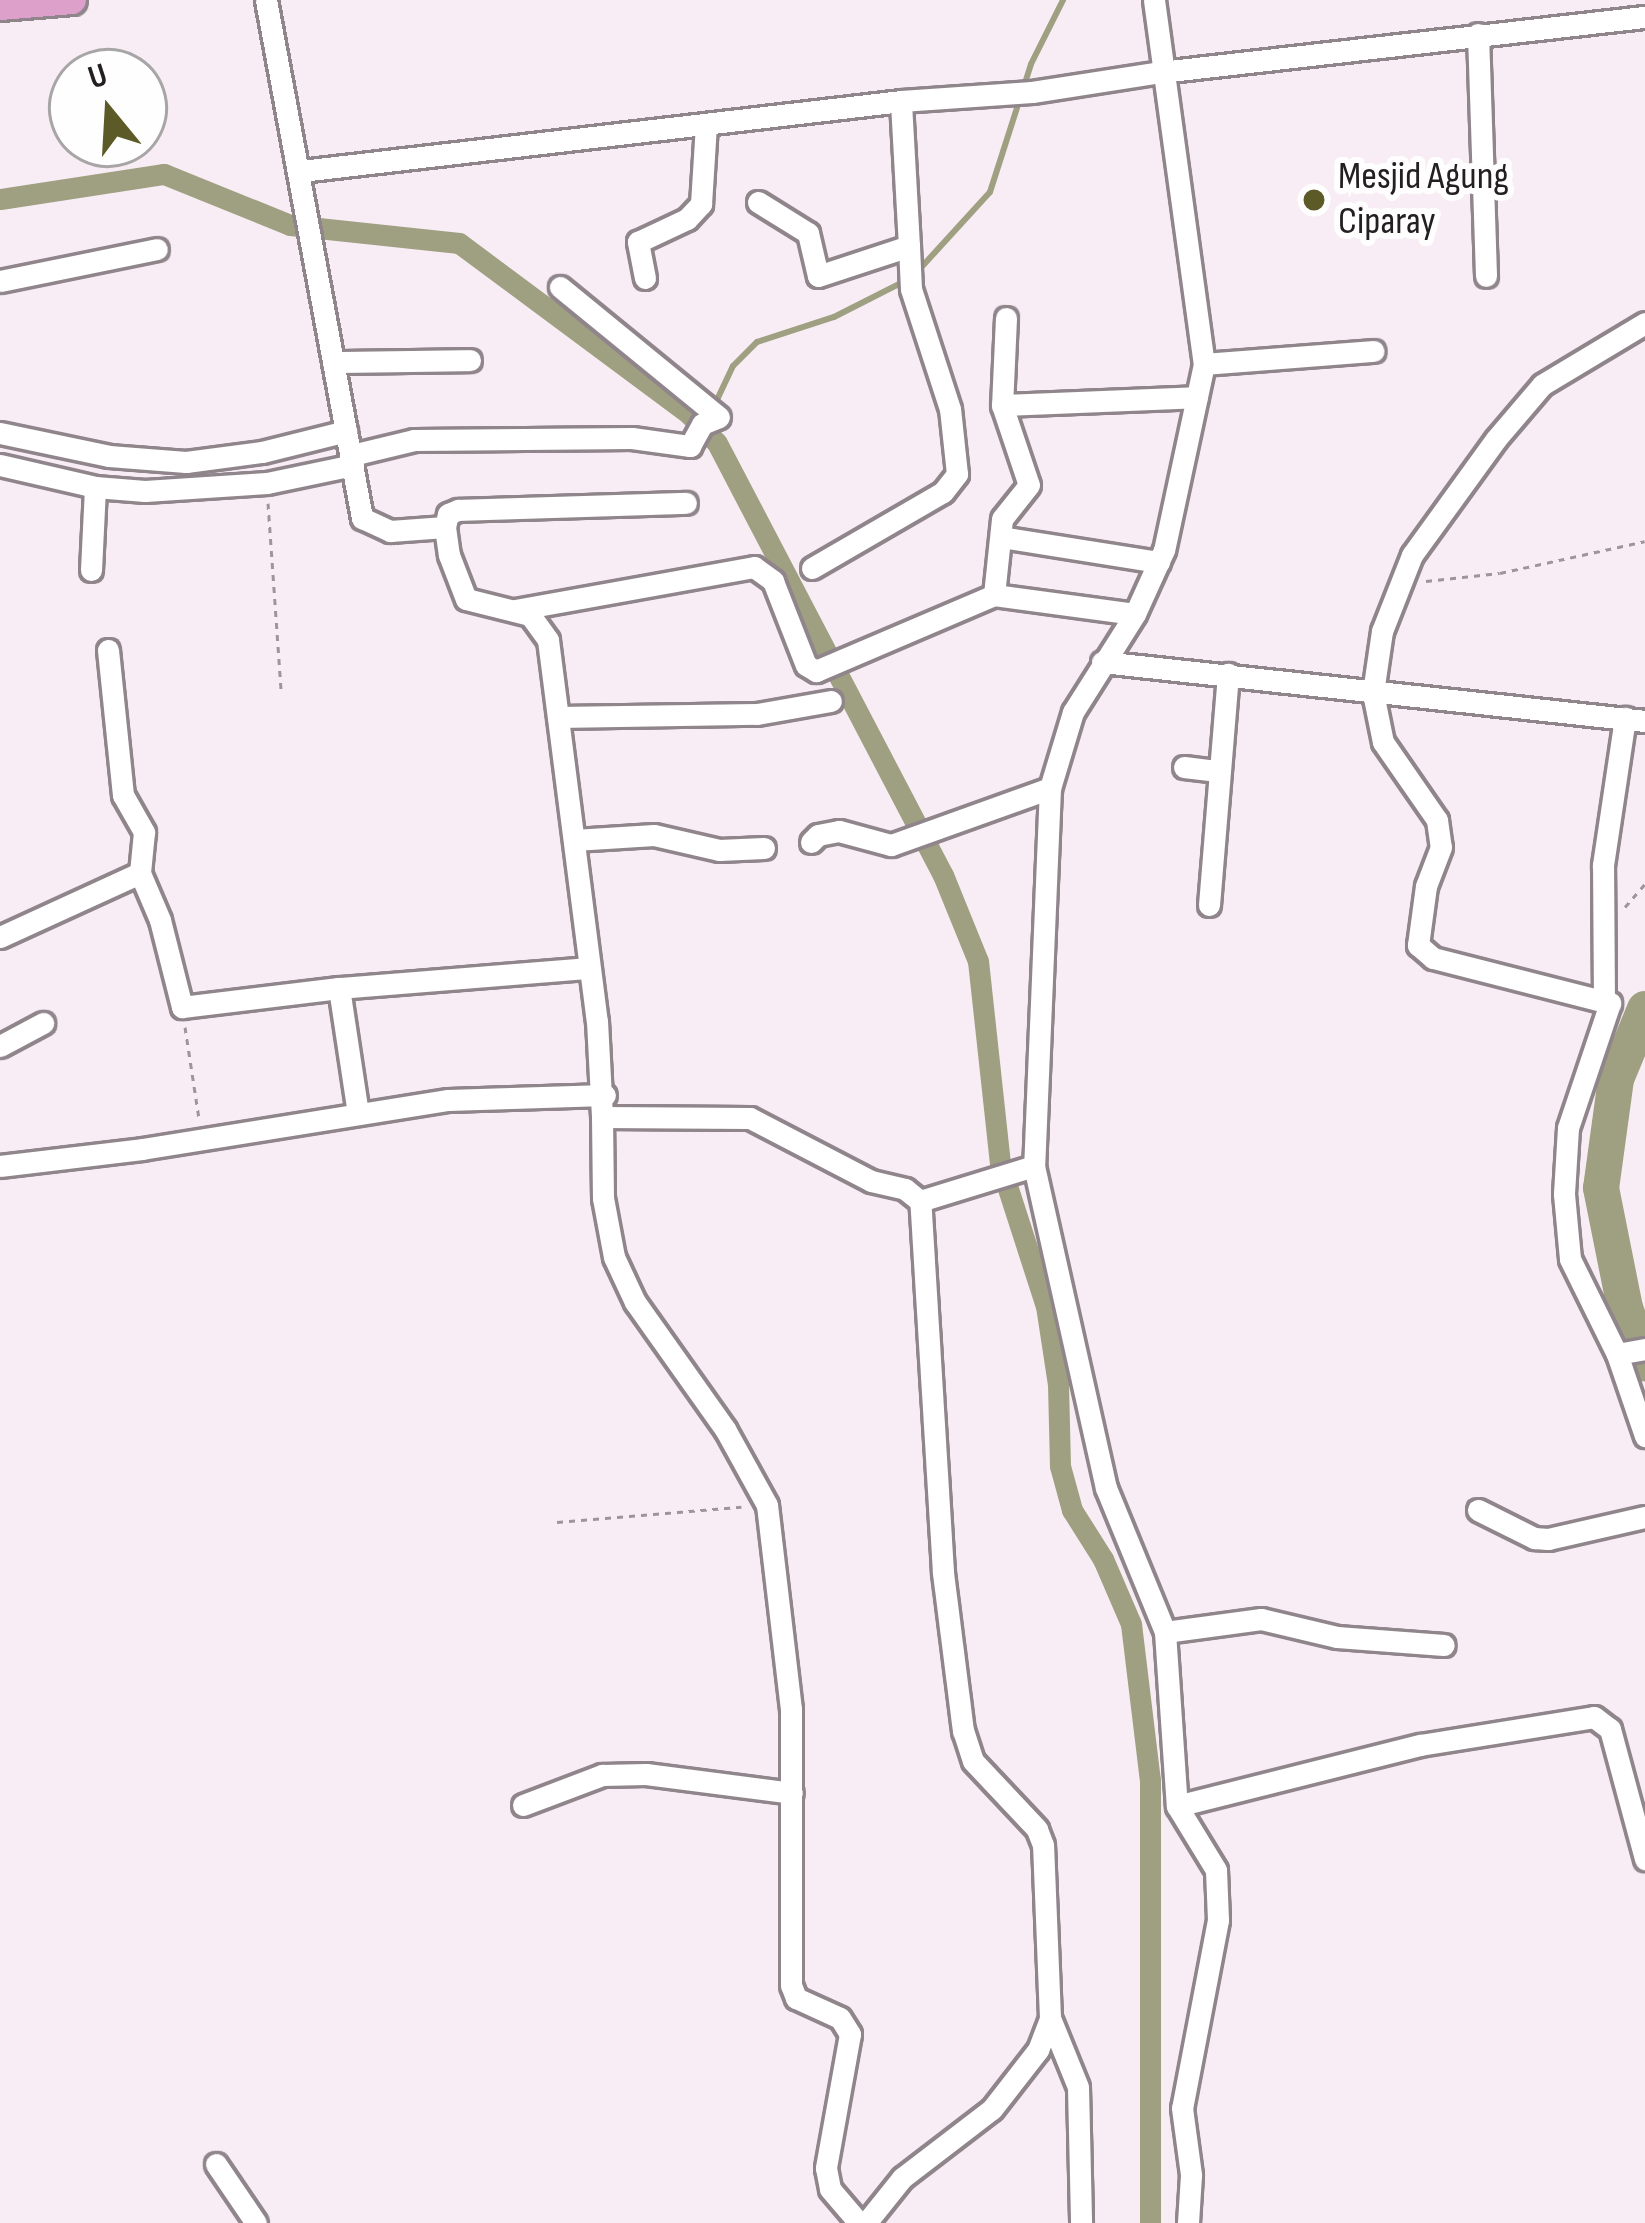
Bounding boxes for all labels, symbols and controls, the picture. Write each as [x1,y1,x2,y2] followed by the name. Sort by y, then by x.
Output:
[48,48,168,168] north arrow
[83,55,112,98] text: U
[1338,155,1509,246] place label: Mesjid Agung Ciparay
[1301,187,1327,213] marker: Mesjid Agung Ciparay

